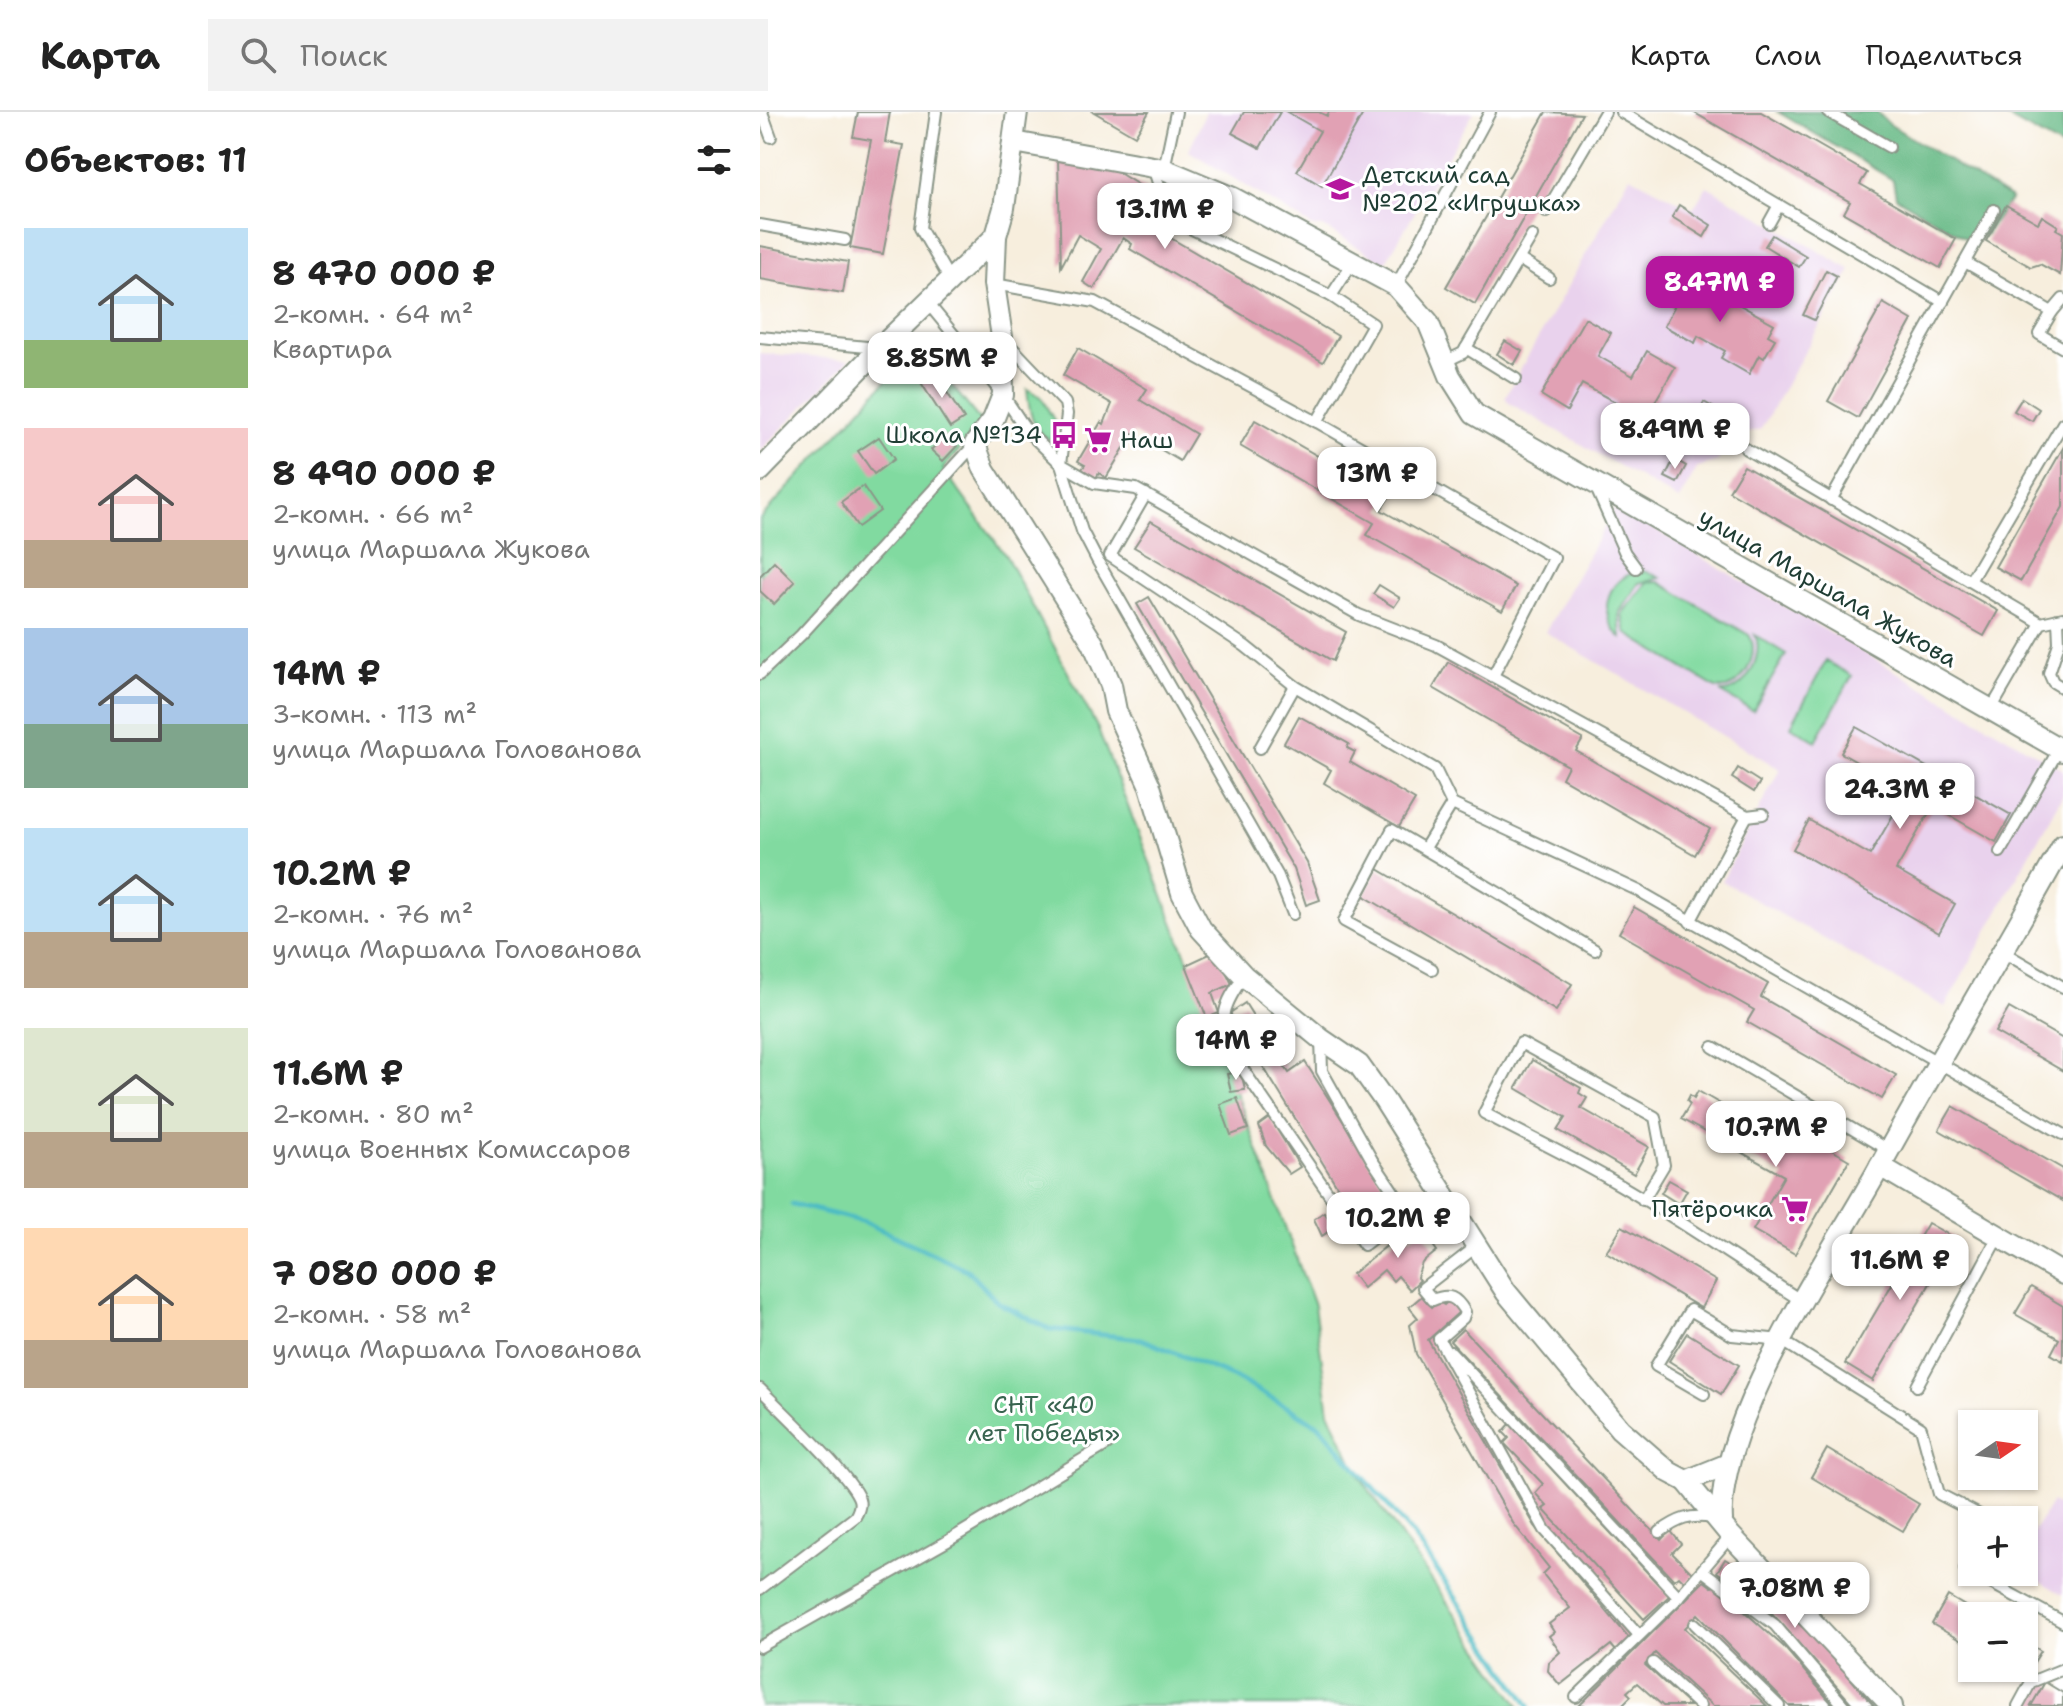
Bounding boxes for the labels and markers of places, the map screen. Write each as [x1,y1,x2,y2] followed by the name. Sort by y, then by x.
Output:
[1362,159,1581,219] place label: Детский сад №202 «Игрушка»
[1325,174,1355,204] school or university icon: Детский сад №202 «Игрушка»
[1091,183,1239,251] pin: 13.1M ₽
[1646,256,1794,324] pin: 8.47M ₽
[868,332,1016,400] pin: 8.85M ₽
[1601,403,1749,471] pin: 8.49M ₽
[886,419,1042,451] place label: Школа №134
[1049,420,1079,450] bus stop icon: Школа №134
[1120,424,1173,456] place label: Наш
[1083,425,1113,455] supermarket icon: Наш
[1321,447,1433,515] pin: 13M ₽
[1826,763,1974,831] pin: 24.3M ₽
[1180,1014,1292,1082] pin: 14M ₽
[1702,1101,1850,1169] pin: 10.7M ₽
[1324,1192,1472,1260] pin: 10.2M ₽
[1651,1193,1773,1225] place label: Пятёрочка
[1780,1194,1810,1224] supermarket icon: Пятёрочка
[1826,1234,1974,1302] pin: 11.6M ₽
[1721,1562,1869,1630] pin: 7.08M ₽

